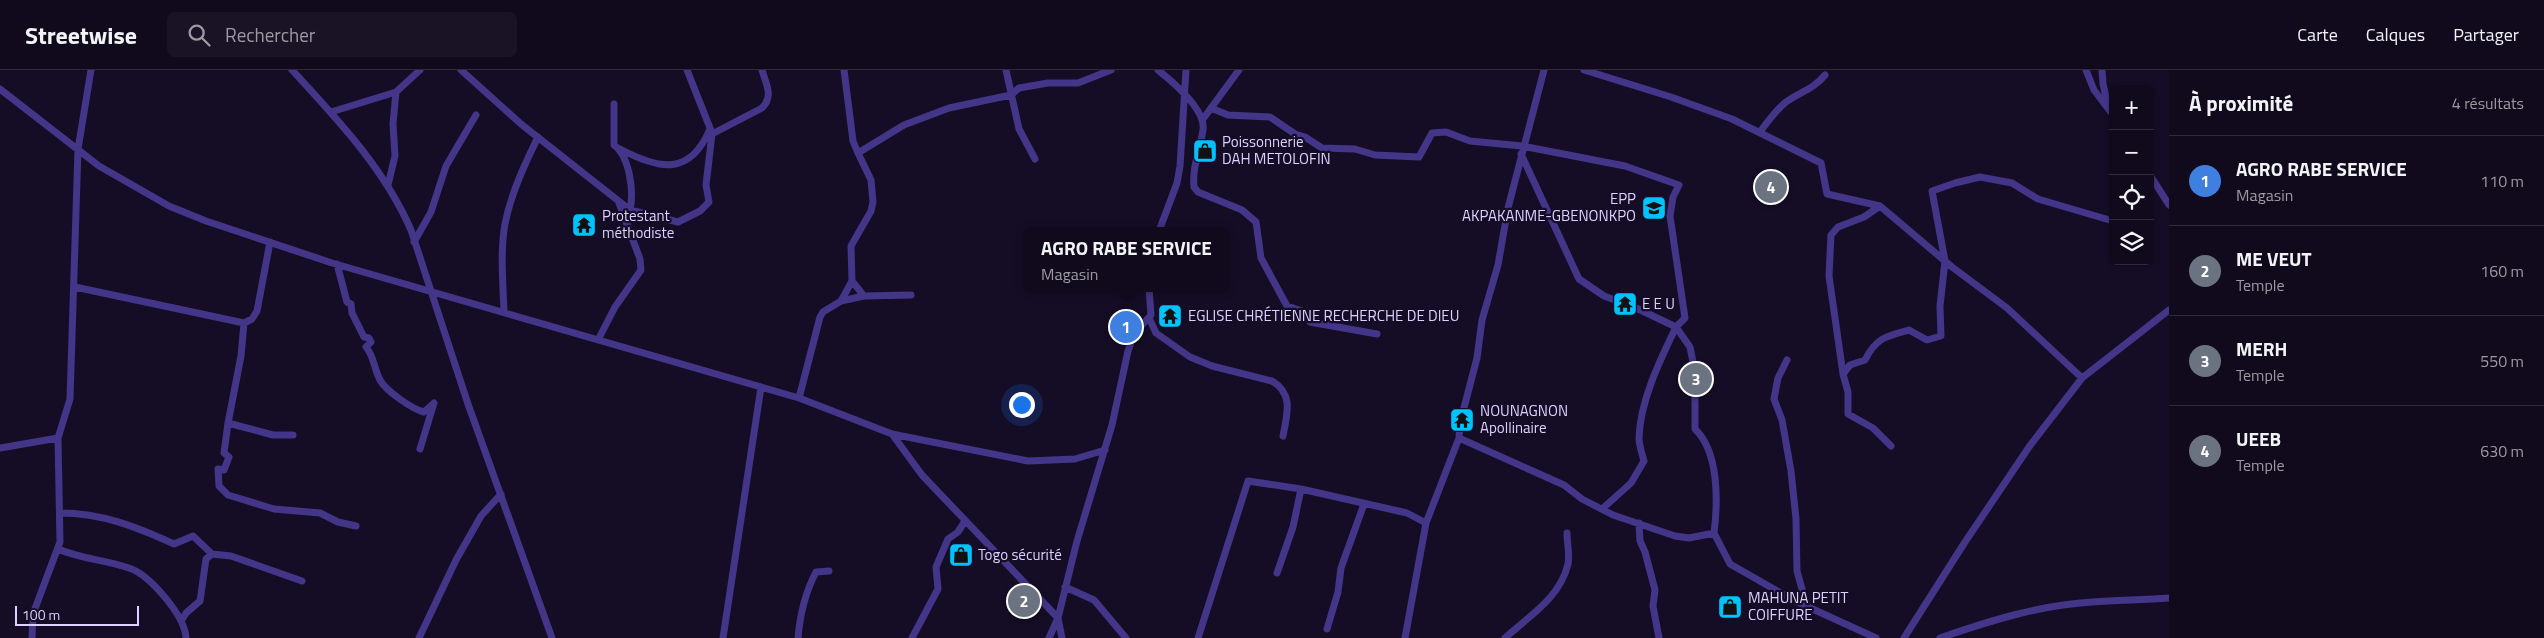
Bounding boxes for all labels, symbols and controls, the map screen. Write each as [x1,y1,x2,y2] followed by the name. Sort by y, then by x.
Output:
[167,12,517,57] search box
[25,17,137,53] text: Streetwise
[225,20,315,49] text: Rechercher
[185,21,213,49] icon: search
[2297,21,2338,48] text: Carte
[2366,21,2425,48] text: Calques
[2453,21,2519,48] text: Partager
[2109,85,2154,265] map controls
[2109,85,2154,130] button: +
[2189,87,2293,119] text: À proximité
[2452,91,2524,115] text: 4 résultats
[1222,130,1331,170] place label: Poissonnerie DAH METOLOFIN
[2109,130,2154,175] button: −
[1192,138,1218,164] shop icon: Poissonnerie DAH METOLOFIN
[2236,154,2407,183] text: AGRO RABE SERVICE
[1755,168,1787,206] pin: 4
[2201,169,2209,193] text: 1
[2480,169,2524,193] text: 110 m
[2109,175,2154,220] button: locate
[2236,183,2293,207] text: Magasin
[1462,187,1636,227] place label: EPP AKPAKANME-GBENONKPO
[1641,195,1667,221] school or university icon: EPP AKPAKANME-GBENONKPO
[602,204,674,244] place label: Protestant méthodiste
[571,212,597,238] temple icon: Protestant méthodiste
[2109,220,2154,265] button: layers
[1024,227,1229,292] popup
[1041,233,1212,262] text: AGRO RABE SERVICE
[2236,244,2311,273] text: ME VEUT
[2201,259,2209,283] text: 2
[2480,259,2524,283] text: 160 m
[1041,262,1098,286] text: Magasin
[2236,273,2285,297] text: Temple
[1612,291,1638,317] temple icon: E E U
[1642,292,1675,315] place label: E E U
[1157,303,1183,329] temple icon: EGLISE CHRÉTIENNE RECHERCHE DE DIEU
[1188,304,1459,327] place label: EGLISE CHRÉTIENNE RECHERCHE DE DIEU
[1110,308,1142,346] pin: 1
[2236,334,2287,363] text: MERH
[2201,349,2209,373] text: 3
[2480,349,2524,373] text: 550 m
[1680,360,1712,398] pin: 3
[2236,363,2285,387] text: Temple
[1009,392,1035,418] your location
[1480,399,1568,439] place label: NOUNAGNON Apollinaire
[1449,407,1475,433] temple icon: NOUNAGNON Apollinaire
[2236,424,2281,453] text: UEEB
[2201,439,2209,463] text: 4
[2480,439,2524,463] text: 630 m
[2236,453,2285,477] text: Temple
[948,542,974,568] shop icon: Togo sécurité
[978,543,1062,566] place label: Togo sécurité
[1008,582,1040,620] pin: 2
[1748,586,1848,626] place label: MAHUNA PETIT COIFFURE
[1717,594,1743,620] shop icon: MAHUNA PETIT COIFFURE
[15,603,139,626] scale bar
[22,604,60,625] text: 100 m

